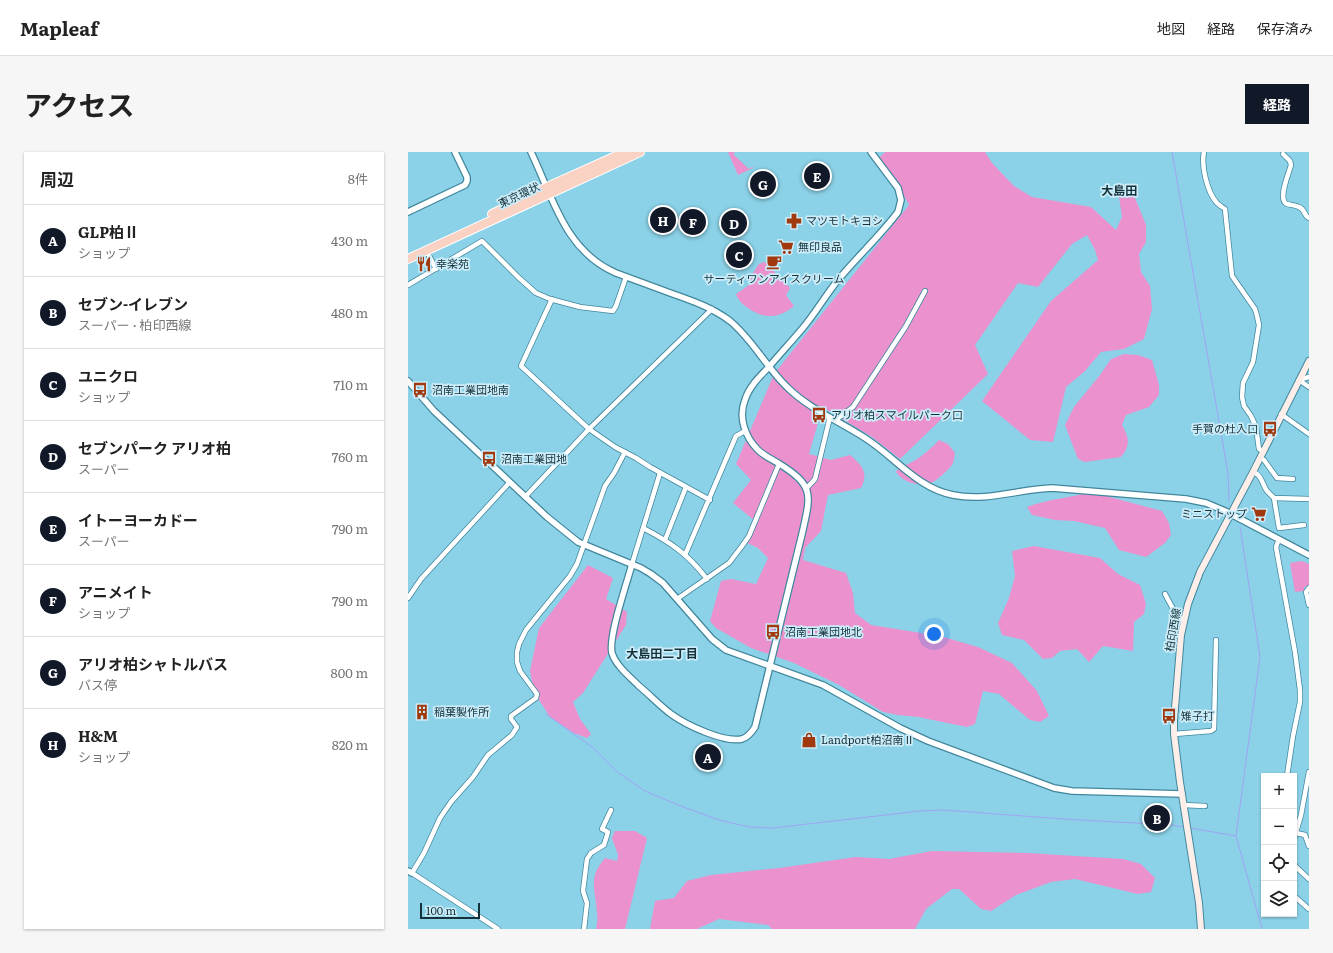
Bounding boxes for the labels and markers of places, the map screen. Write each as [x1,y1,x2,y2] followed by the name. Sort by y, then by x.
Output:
[804,161,830,191] pin: E
[750,169,776,199] pin: G
[650,205,676,235] pin: H
[680,207,706,237] pin: F
[721,208,747,238] pin: D
[785,212,803,230] pharmacy icon: マツモトキヨシ
[806,212,883,228] place label: マツモトキヨシ
[777,238,795,256] supermarket icon: 無印良品
[798,238,842,254] place label: 無印良品
[726,240,752,270] pin: C
[765,253,783,271] cafe icon: サーティワンアイスクリーム
[415,255,433,273] restaurant icon: 幸楽苑
[436,255,469,271] place label: 幸楽苑
[703,270,845,286] place label: サーティワンアイスクリーム
[411,381,429,399] bus stop icon: 沼南工業団地南
[432,381,509,397] place label: 沼南工業団地南
[810,406,828,424] bus stop icon: アリオ柏スマイルパーク口
[831,406,963,422] place label: アリオ柏スマイルパーク口
[1192,420,1258,436] place label: 手賀の杜入口
[1261,420,1279,438] bus stop icon: 手賀の杜入口
[480,450,498,468] bus stop icon: 沼南工業団地
[501,450,567,466] place label: 沼南工業団地
[1181,505,1247,521] place label: ミニストップ
[1250,505,1268,523] supermarket icon: ミニストップ
[764,623,782,641] bus stop icon: 沼南工業団地北
[785,623,862,639] place label: 沼南工業団地北
[413,703,431,721] building icon: 稲葉製作所
[434,703,490,719] place label: 稲葉製作所
[1160,707,1178,725] bus stop icon: 雉子打
[1181,707,1214,723] place label: 雉子打
[800,731,818,749] shop icon: Landport柏沼南Ⅱ
[821,731,915,747] place label: Landport柏沼南Ⅱ
[695,742,721,772] pin: A
[1144,803,1170,833] pin: B

